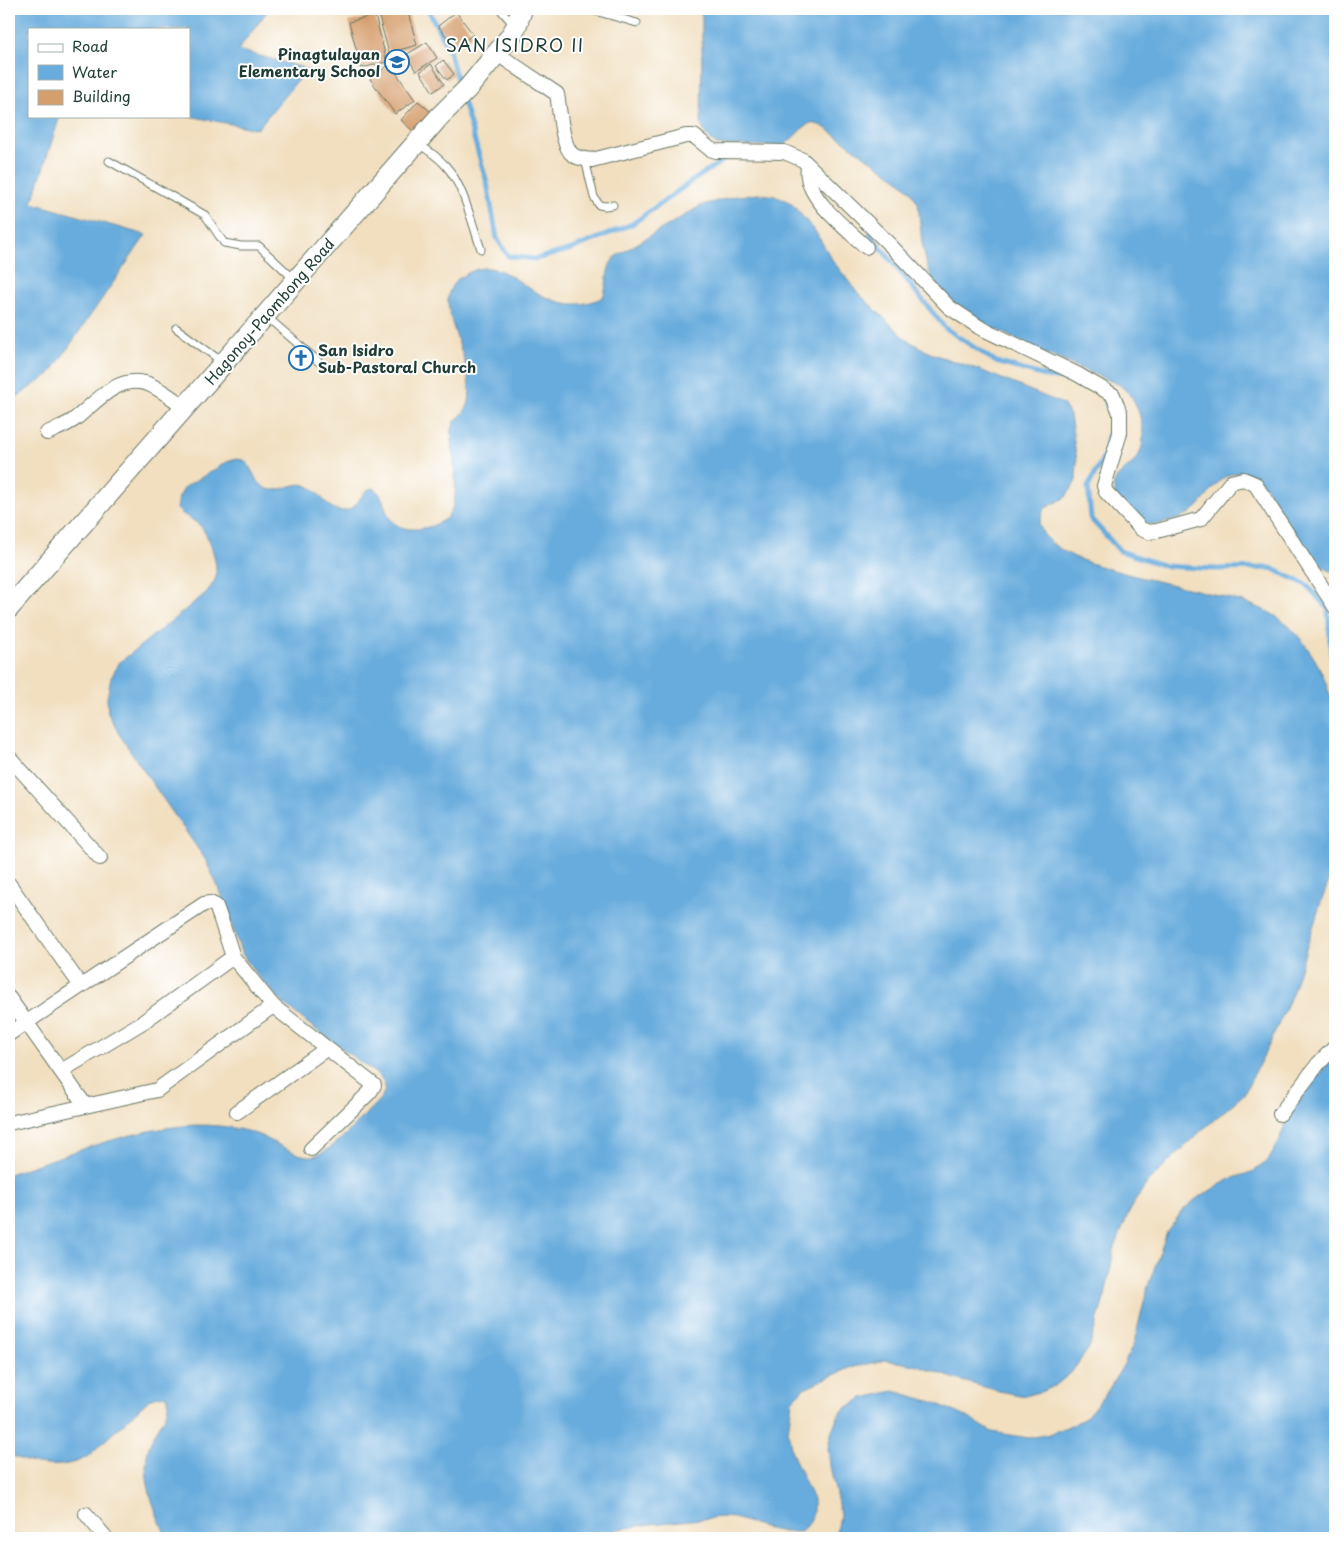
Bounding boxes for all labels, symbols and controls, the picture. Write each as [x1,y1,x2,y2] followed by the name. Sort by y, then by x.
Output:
[28,28,190,118] legend
[446,31,584,58] district label: SAN ISIDRO II
[72,34,108,57] text: Road
[239,42,380,82] place label: Pinagtulayan Elementary School
[384,49,410,75] school or university icon: Pinagtulayan Elementary School
[72,60,117,83] text: Water
[72,84,131,107] text: Building
[199,233,339,389] street label: Hagonoy-Paombong Road
[318,338,476,378] place label: San Isidro Sub-Pastoral Church
[288,345,314,371] church icon: San Isidro Sub-Pastoral Church

